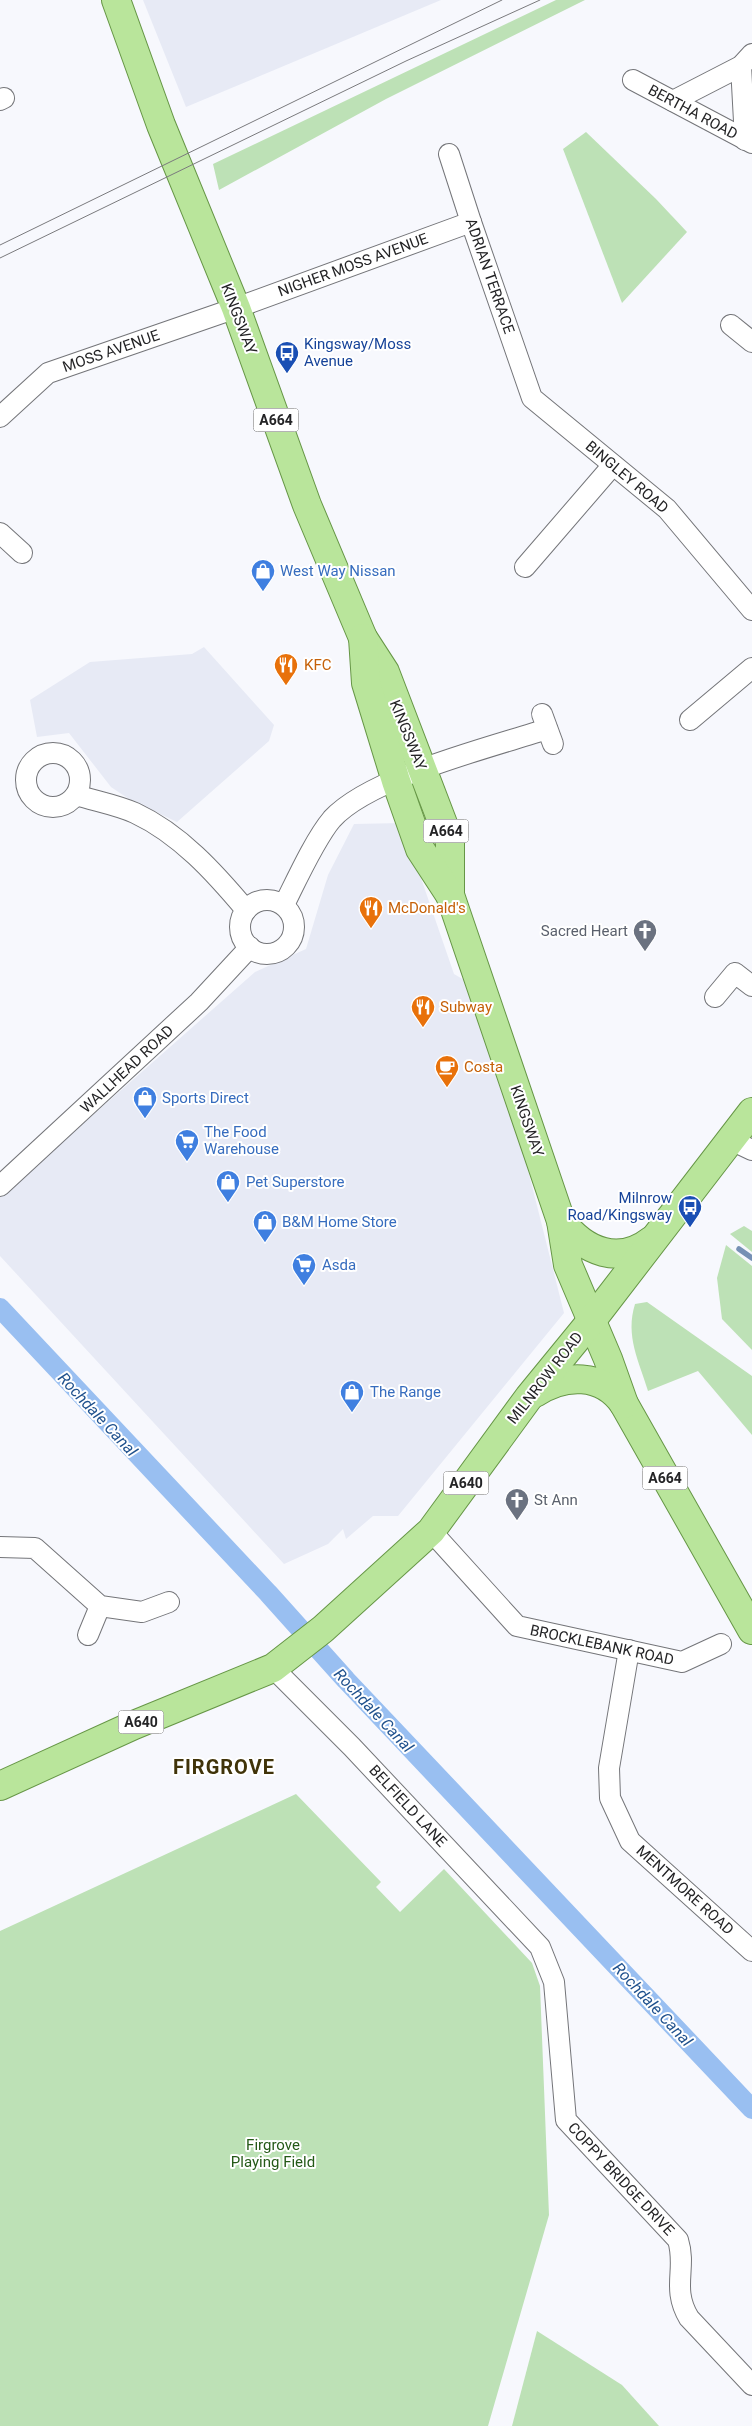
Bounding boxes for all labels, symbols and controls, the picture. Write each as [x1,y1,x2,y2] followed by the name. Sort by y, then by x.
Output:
[645,81,741,143] street label: BERTHA ROAD
[462,216,518,337] street label: ADRIAN TERRACE
[276,229,431,301] street label: NIGHER MOSS AVENUE
[217,281,261,357] street label: KINGSWAY
[60,326,162,376] street label: MOSS AVENUE
[304,335,411,370] place label: Kingsway/Moss Avenue
[274,340,300,374] bus stop icon: Kingsway/Moss Avenue
[254,408,298,432] road number: A664
[582,437,672,517] street label: BINGLEY ROAD
[250,558,276,592] shop icon: West Way Nissan
[280,562,396,580] place label: West Way Nissan
[273,652,299,686] restaurant icon: KFC
[304,656,332,674] place label: KFC
[386,697,430,773] street label: KINGSWAY
[424,819,468,842] road number: A664
[358,895,384,929] restaurant icon: McDonald's
[388,899,466,917] place label: McDonald's
[632,918,658,952] church icon: Sacred Heart
[541,922,628,940] place label: Sacred Heart
[410,994,436,1028] restaurant icon: Subway
[440,998,492,1016] place label: Subway
[77,1021,177,1117] street label: WALLHEAD ROAD
[434,1054,460,1088] cafe icon: Costa
[464,1058,503,1076] place label: Costa
[506,1083,548,1159] street label: KINGSWAY
[132,1085,158,1119] shop icon: Sports Direct
[162,1089,249,1107] place label: Sports Direct
[204,1123,279,1158] place label: The Food Warehouse
[174,1128,200,1162] supermarket icon: The Food Warehouse
[215,1169,241,1203] shop icon: Pet Superstore
[246,1173,345,1191] place label: Pet Superstore
[567,1189,672,1224] place label: Milnrow Road/Kingsway
[677,1194,703,1228] bus stop icon: Milnrow Road/Kingsway
[252,1209,278,1243] shop icon: B&M Home Store
[282,1213,397,1231] place label: B&M Home Store
[291,1252,317,1286] supermarket icon: Asda
[322,1256,356,1274] place label: Asda
[504,1328,586,1428] street label: MILNROW ROAD
[54,1369,141,1460] water label: Rochdale Canal
[339,1379,365,1413] shop icon: The Range
[370,1383,441,1401] place label: The Range
[642,1466,688,1490] road number: A664
[444,1472,488,1495] road number: A640
[504,1487,530,1521] church icon: St Ann
[534,1491,578,1509] place label: St Ann
[528,1621,676,1669] street label: BROCKLEBANK ROAD
[330,1665,417,1756] water label: Rochdale Canal
[118,1710,164,1734] road number: A640
[173,1755,275,1779] district label: FIRGROVE
[365,1761,451,1851] street label: BELFIELD LANE
[633,1841,737,1939] street label: MENTMORE ROAD
[609,1959,696,2050] water label: Rochdale Canal
[564,2119,678,2240] street label: COPPY BRIDGE DRIVE
[231,2136,315,2171] park label: Firgrove Playing Field

